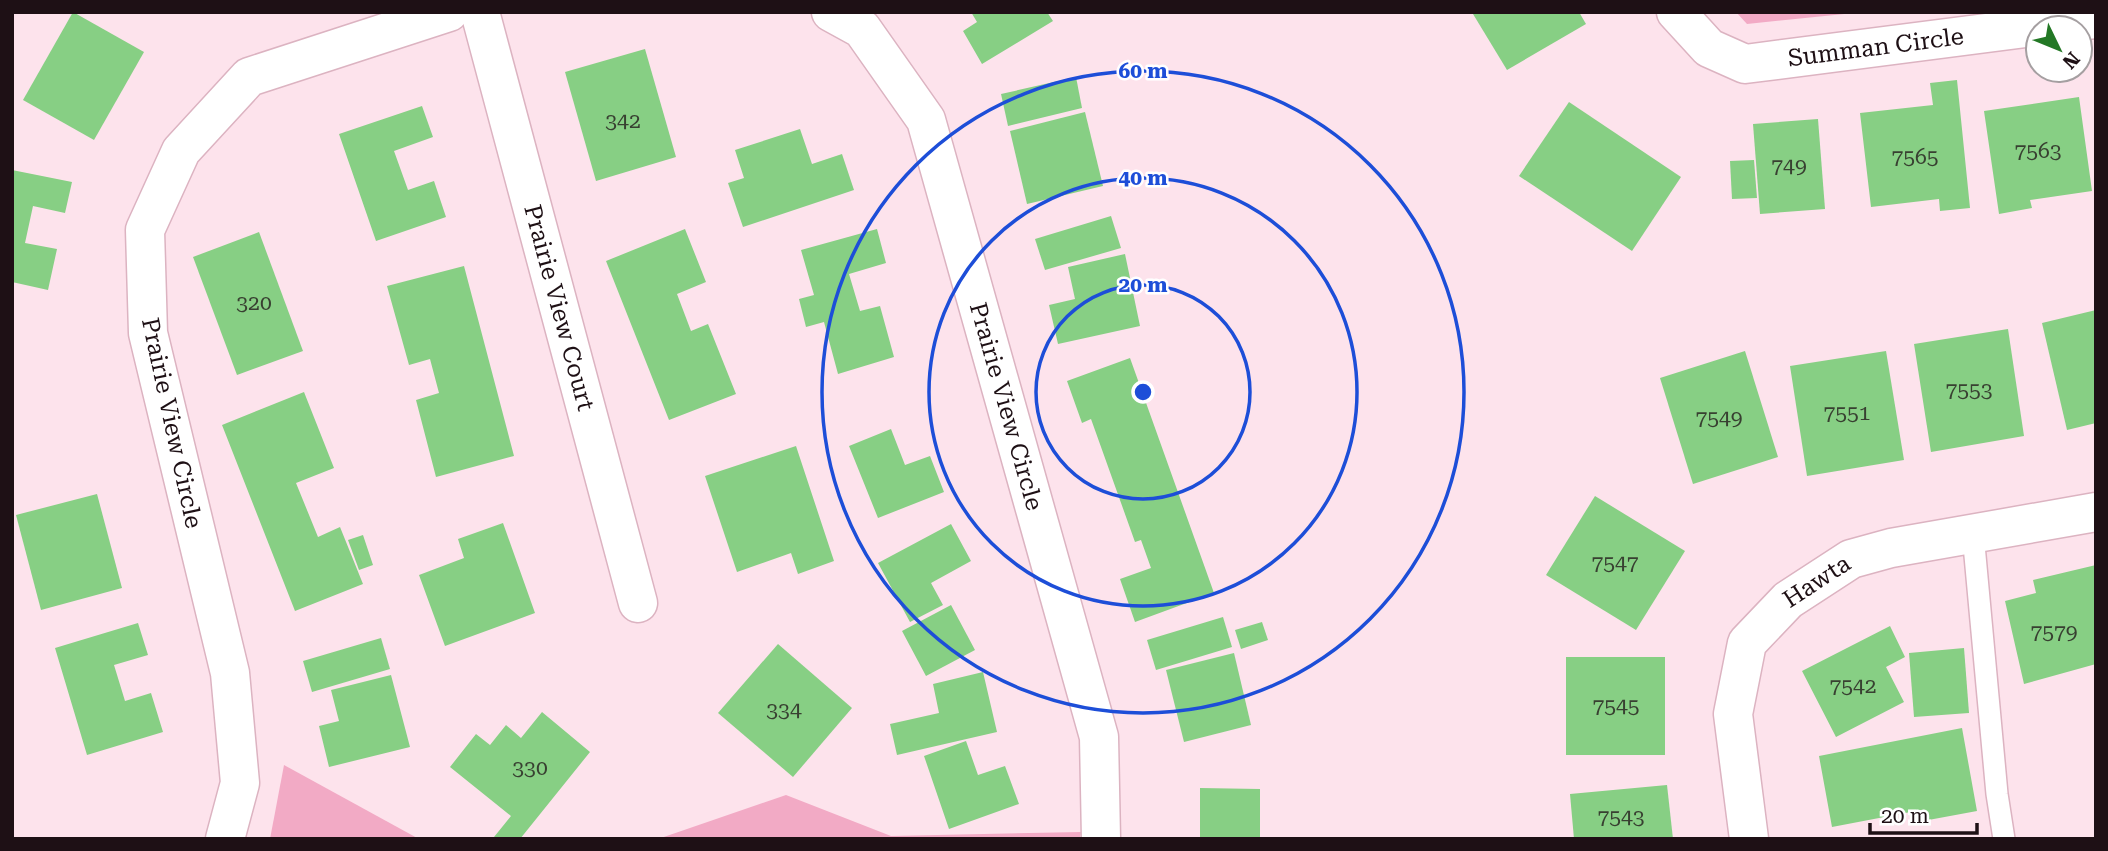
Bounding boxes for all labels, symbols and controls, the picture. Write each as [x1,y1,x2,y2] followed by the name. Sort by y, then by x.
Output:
[2024,14,2094,84] north arrow
[1786,22,1965,72] street label: Summan Circle
[2057,47,2084,74] text: N
[1118,59,1168,83] text: 60 m
[605,109,641,133] house number: 342
[2014,139,2062,163] house number: 7563
[1891,145,1939,169] house number: 7565
[1771,154,1807,178] house number: 749
[1118,166,1168,190] text: 40 m
[518,202,600,414] street label: Prairie View Court
[1118,273,1168,297] text: 20 m
[236,291,272,315] house number: 320
[964,299,1049,513] street label: Prairie View Circle
[136,315,208,531] street label: Prairie View Circle
[1945,378,1993,402] house number: 7553
[1131,380,1155,404] centre of rings
[1823,401,1871,425] house number: 7551
[1695,406,1743,430] house number: 7549
[1778,549,1856,613] street label: Hawta
[1591,551,1639,575] house number: 7547
[2030,620,2078,644] house number: 7579
[1829,674,1877,698] house number: 7542
[1592,694,1640,718] house number: 7545
[766,698,802,722] house number: 334
[512,756,548,780] house number: 330
[1870,792,1977,836] scale bar
[1881,804,1929,828] text: 20 m
[1597,805,1645,829] house number: 7543

